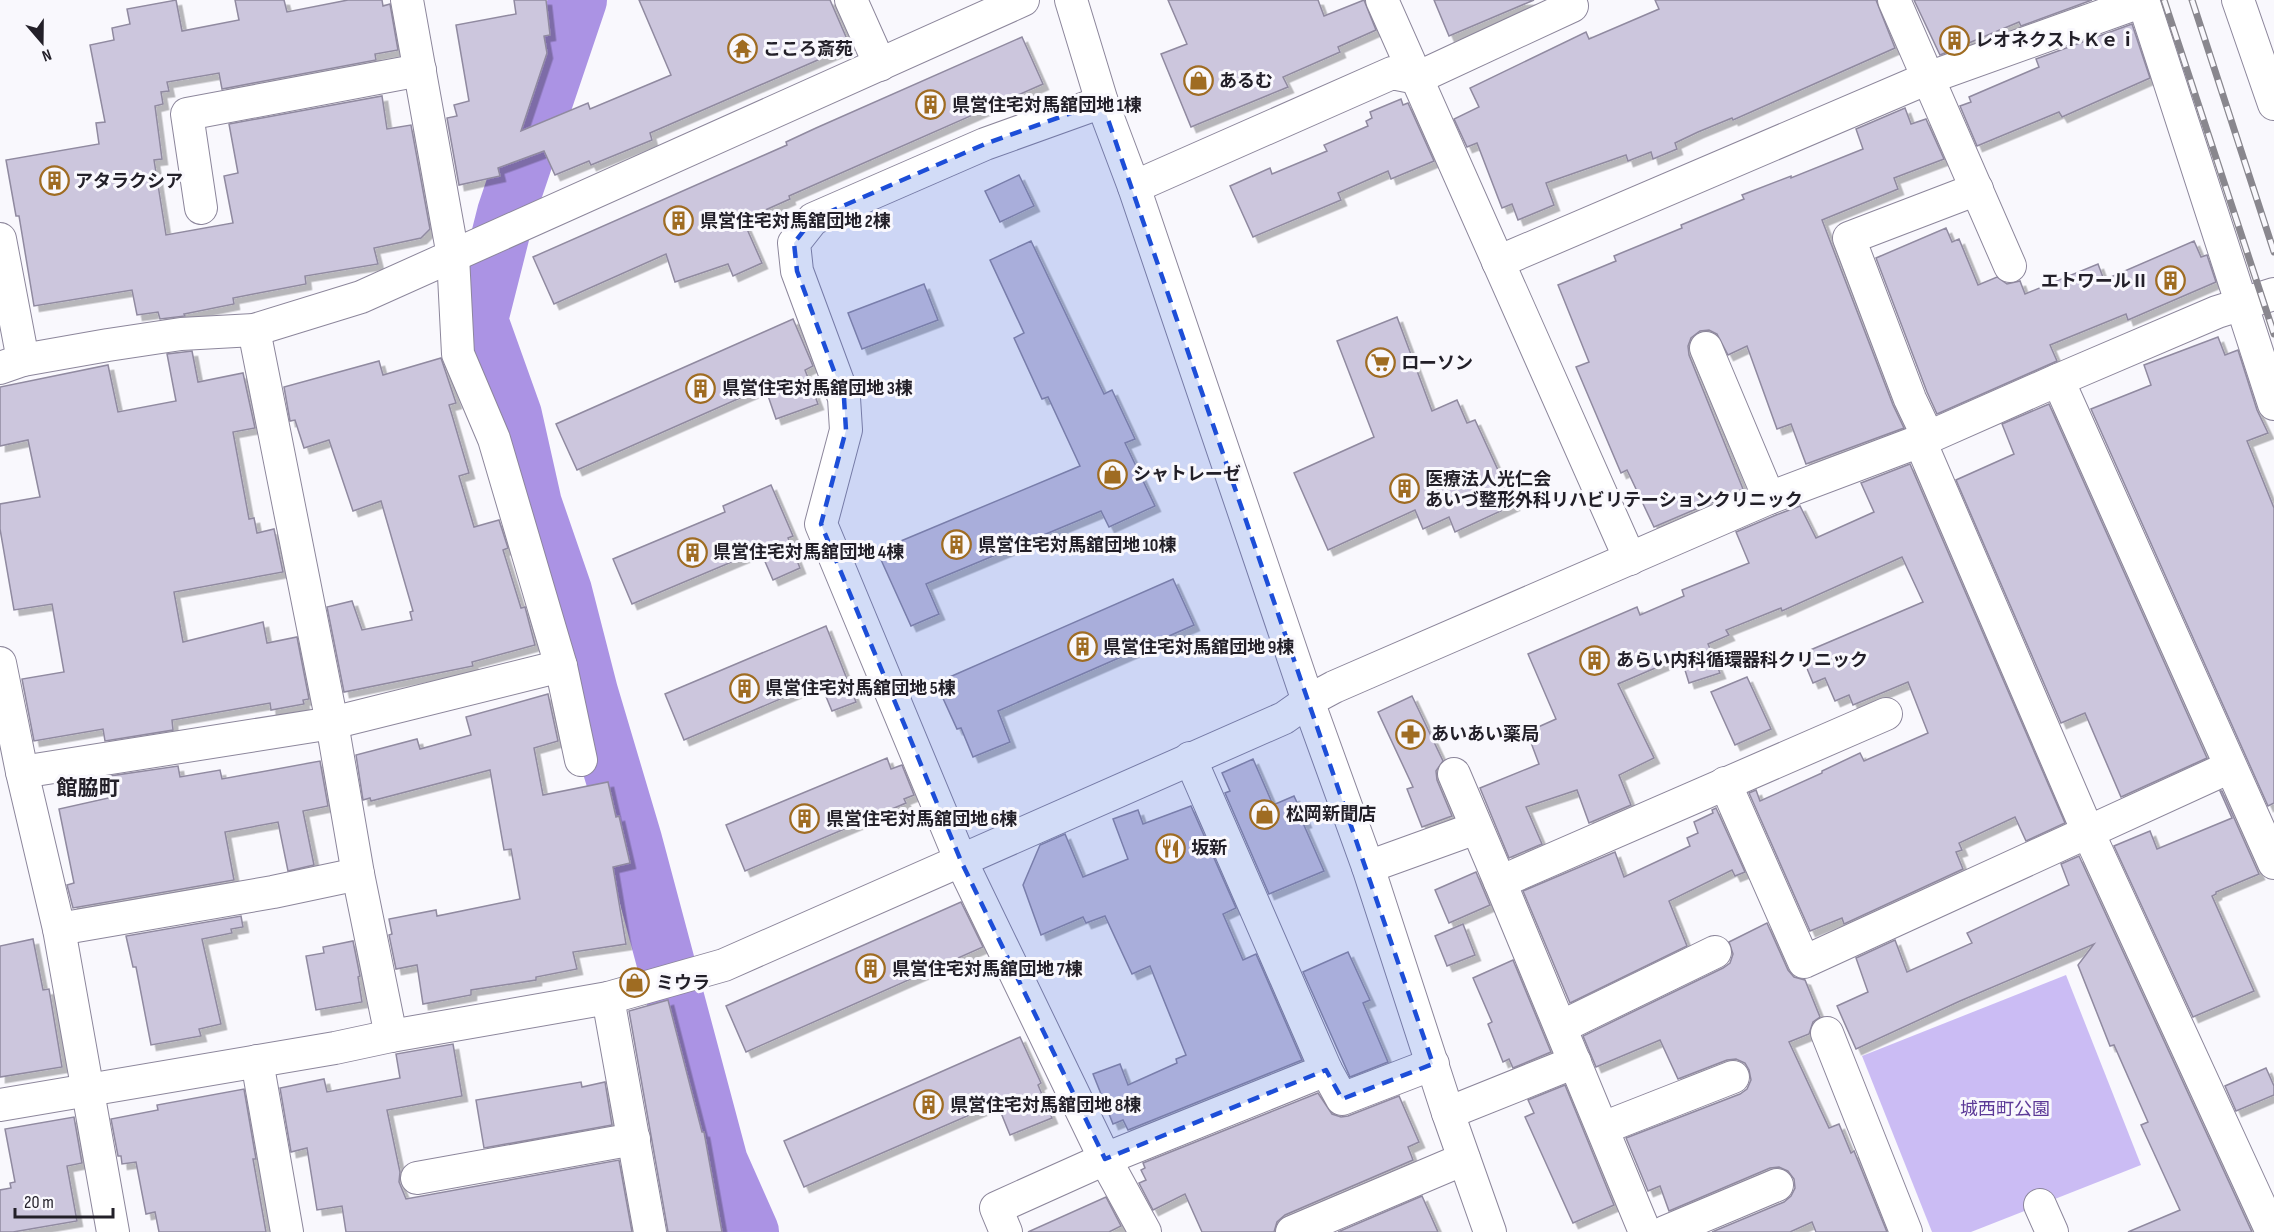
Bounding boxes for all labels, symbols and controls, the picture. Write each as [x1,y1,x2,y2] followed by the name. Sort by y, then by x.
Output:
[12,12,72,72] north arrow
[1938,24,1970,56] building icon: レオネクストＫｅｉ
[1975,30,2136,51] place label: レオネクストＫｅｉ
[726,33,758,65] temple icon: こころ斎苑
[763,39,853,60] place label: こころ斎苑
[39,44,54,65] text: N
[1182,65,1214,97] shop icon: あるむ
[1219,71,1273,92] place label: あるむ
[915,89,947,121] building icon: 県営住宅対馬舘団地 1棟
[952,95,1142,116] place label: 県営住宅対馬舘団地 1棟
[38,165,70,197] building icon: アタラクシア
[75,171,183,192] place label: アタラクシア
[663,205,695,237] building icon: 県営住宅対馬舘団地 2棟
[700,211,891,232] place label: 県営住宅対馬舘団地 2棟
[2154,265,2186,297] building icon: エトワールⅡ
[2041,271,2149,292] place label: エトワールⅡ
[1364,347,1396,379] supermarket icon: ローソン
[1401,353,1473,374] place label: ローソン
[685,372,717,404] building icon: 県営住宅対馬舘団地 3棟
[722,378,913,399] place label: 県営住宅対馬舘団地 3棟
[1096,458,1128,490] shop icon: シャトレーゼ
[1133,464,1241,485] place label: シャトレーゼ
[1425,469,1803,511] place label: 医療法人光仁会 あいづ整形外科リハビリテーションクリニック
[1388,473,1420,505] building icon: 医療法人光仁会 あいづ整形外科リハビリテーションクリニック
[941,529,973,561] building icon: 県営住宅対馬舘団地 10棟
[978,535,1176,556] place label: 県営住宅対馬舘団地 10棟
[676,536,708,568] building icon: 県営住宅対馬舘団地 4棟
[713,542,904,563] place label: 県営住宅対馬舘団地 4棟
[1066,631,1098,663] building icon: 県営住宅対馬舘団地 9棟
[1103,637,1294,658] place label: 県営住宅対馬舘団地 9棟
[1579,644,1611,676] building icon: あらい内科循環器科クリニック
[1616,650,1868,671] place label: あらい内科循環器科クリニック
[728,672,760,704] building icon: 県営住宅対馬舘団地 5棟
[765,678,956,699] place label: 県営住宅対馬舘団地 5棟
[1394,718,1426,750] pharmacy icon: あいあい薬局
[1431,724,1539,745] place label: あいあい薬局
[57,776,120,801] district label: 館脇町
[1249,798,1281,830] shop icon: 松岡新聞店
[789,803,821,835] building icon: 県営住宅対馬舘団地 6棟
[1286,804,1376,825] place label: 松岡新聞店
[826,809,1017,830] place label: 県営住宅対馬舘団地 6棟
[1154,832,1186,864] restaurant icon: 坂新
[1191,838,1227,859] place label: 坂新
[855,953,887,985] building icon: 県営住宅対馬舘団地 7棟
[892,959,1083,980] place label: 県営住宅対馬舘団地 7棟
[619,967,651,999] shop icon: ミウラ
[656,973,710,994] place label: ミウラ
[913,1089,945,1121] building icon: 県営住宅対馬舘団地 8棟
[950,1095,1141,1116] place label: 県営住宅対馬舘団地 8棟
[1960,1099,2050,1120] park label: 城西町公園
[15,1181,112,1219] scale bar
[24,1192,54,1213] text: 20 m

